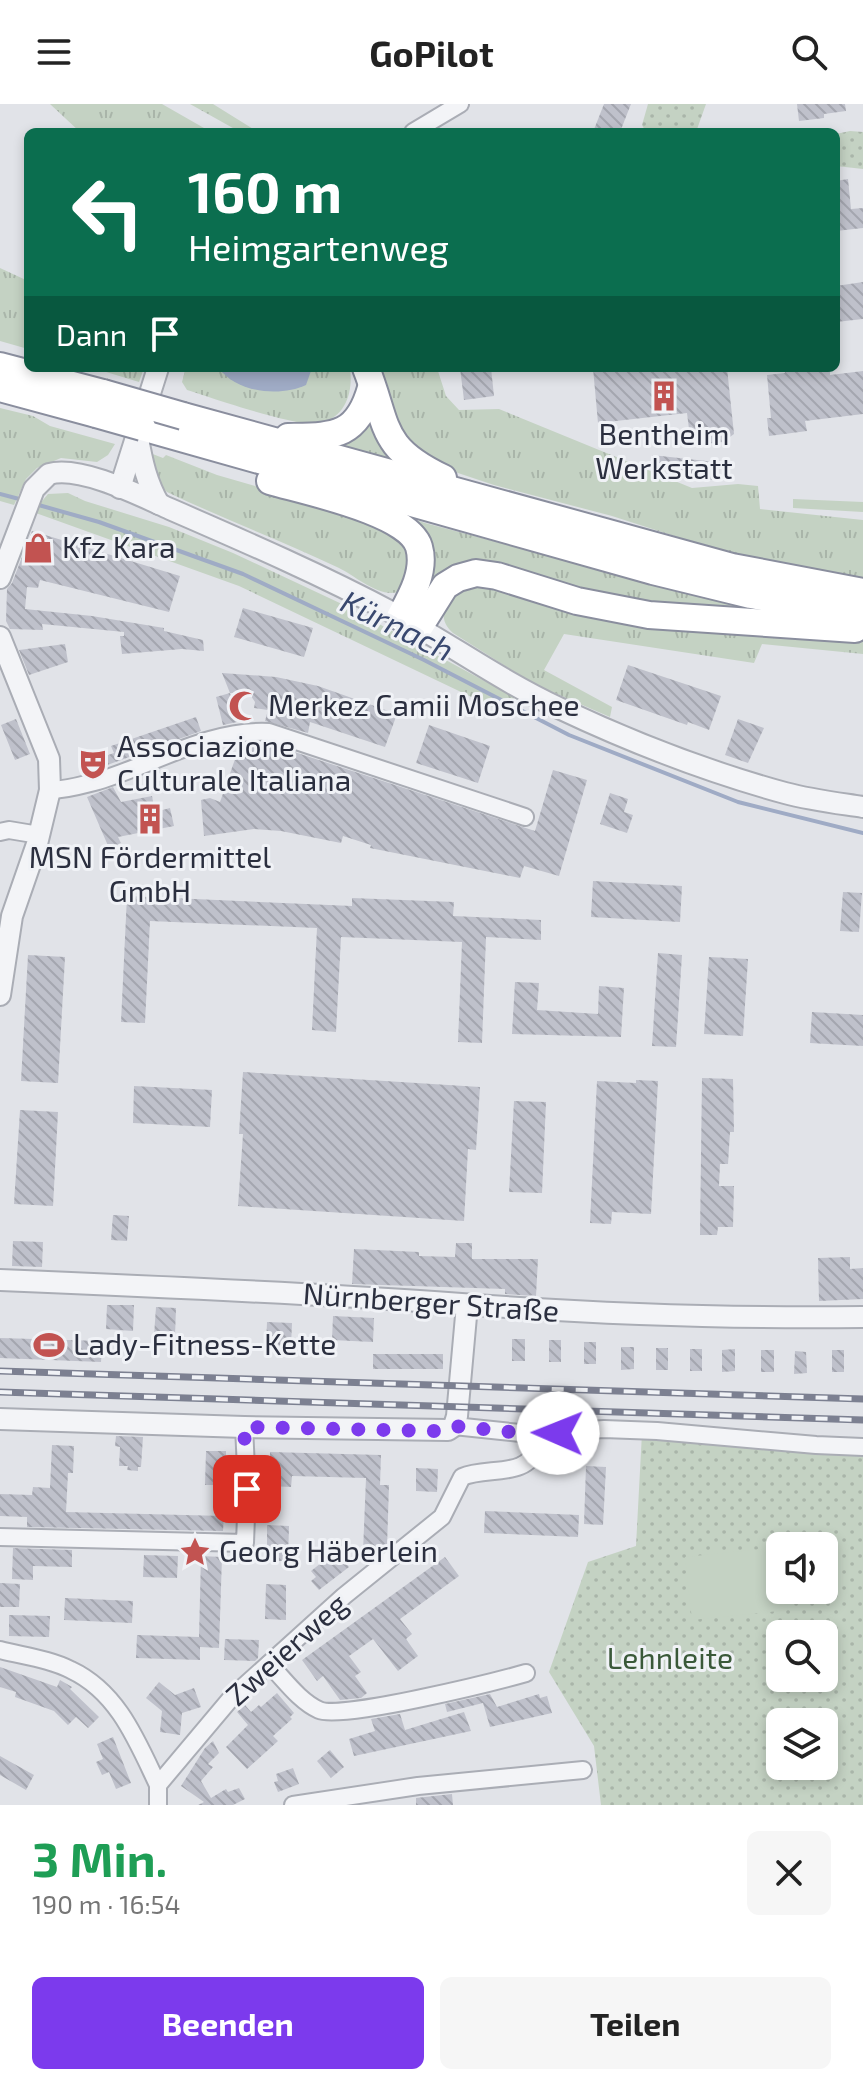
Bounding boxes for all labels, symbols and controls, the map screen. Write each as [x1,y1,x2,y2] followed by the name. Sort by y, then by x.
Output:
[32,30,76,74] icon: menu
[787,30,831,74] icon: search
[369,31,494,74] text: GoPilot
[188,157,342,224] text: 160 m
[56,160,160,264] icon: left
[188,225,449,268] text: Heimgartenweg
[143,312,187,356] icon: arrive
[56,316,127,352] text: Dann
[647,379,681,413] building icon: Bentheim Werkstatt
[595,415,733,485] place label: Bentheim Werkstatt
[62,528,176,564] place label: Kfz Kara
[21,531,55,565] shop icon: Kfz Kara
[335,581,460,668] water label: Kürnach
[268,686,580,722] place label: Merkez Camii Moschee
[227,689,261,723] mosque icon: Merkez Camii Moschee
[117,727,351,797] place label: Associazione Culturale Italiana
[76,747,110,781] theatre icon: Associazione Culturale Italiana
[133,802,167,836] building icon: MSN Fördermittel GmbH
[29,838,271,908] place label: MSN Fördermittel GmbH
[302,1274,560,1328] street label: Nürnberger Straße
[73,1325,336,1361] place label: Lady-Fitness-Kette
[32,1328,66,1362] sports icon: Lady-Fitness-Kette
[516,1391,600,1475] position arrow
[213,1455,281,1523] pin
[225,1467,269,1511] icon: arrive
[219,1532,438,1568] place label: Georg Häberlein
[766,1532,838,1780] map controls
[766,1532,838,1604] button: sound
[178,1535,212,1569] place icon: Georg Häberlein
[218,1585,354,1712] street label: Zweierweg
[766,1620,838,1692] button: search
[607,1639,733,1675] park label: Lehnleite
[766,1708,838,1780] button: layers
[32,1829,167,1887] text: 3 Min.
[747,1831,831,1915] button: close
[32,1888,181,1919] text: 190 m · 16:54
[32,1977,424,2069] button: Beenden
[440,1977,831,2069] button: Teilen

